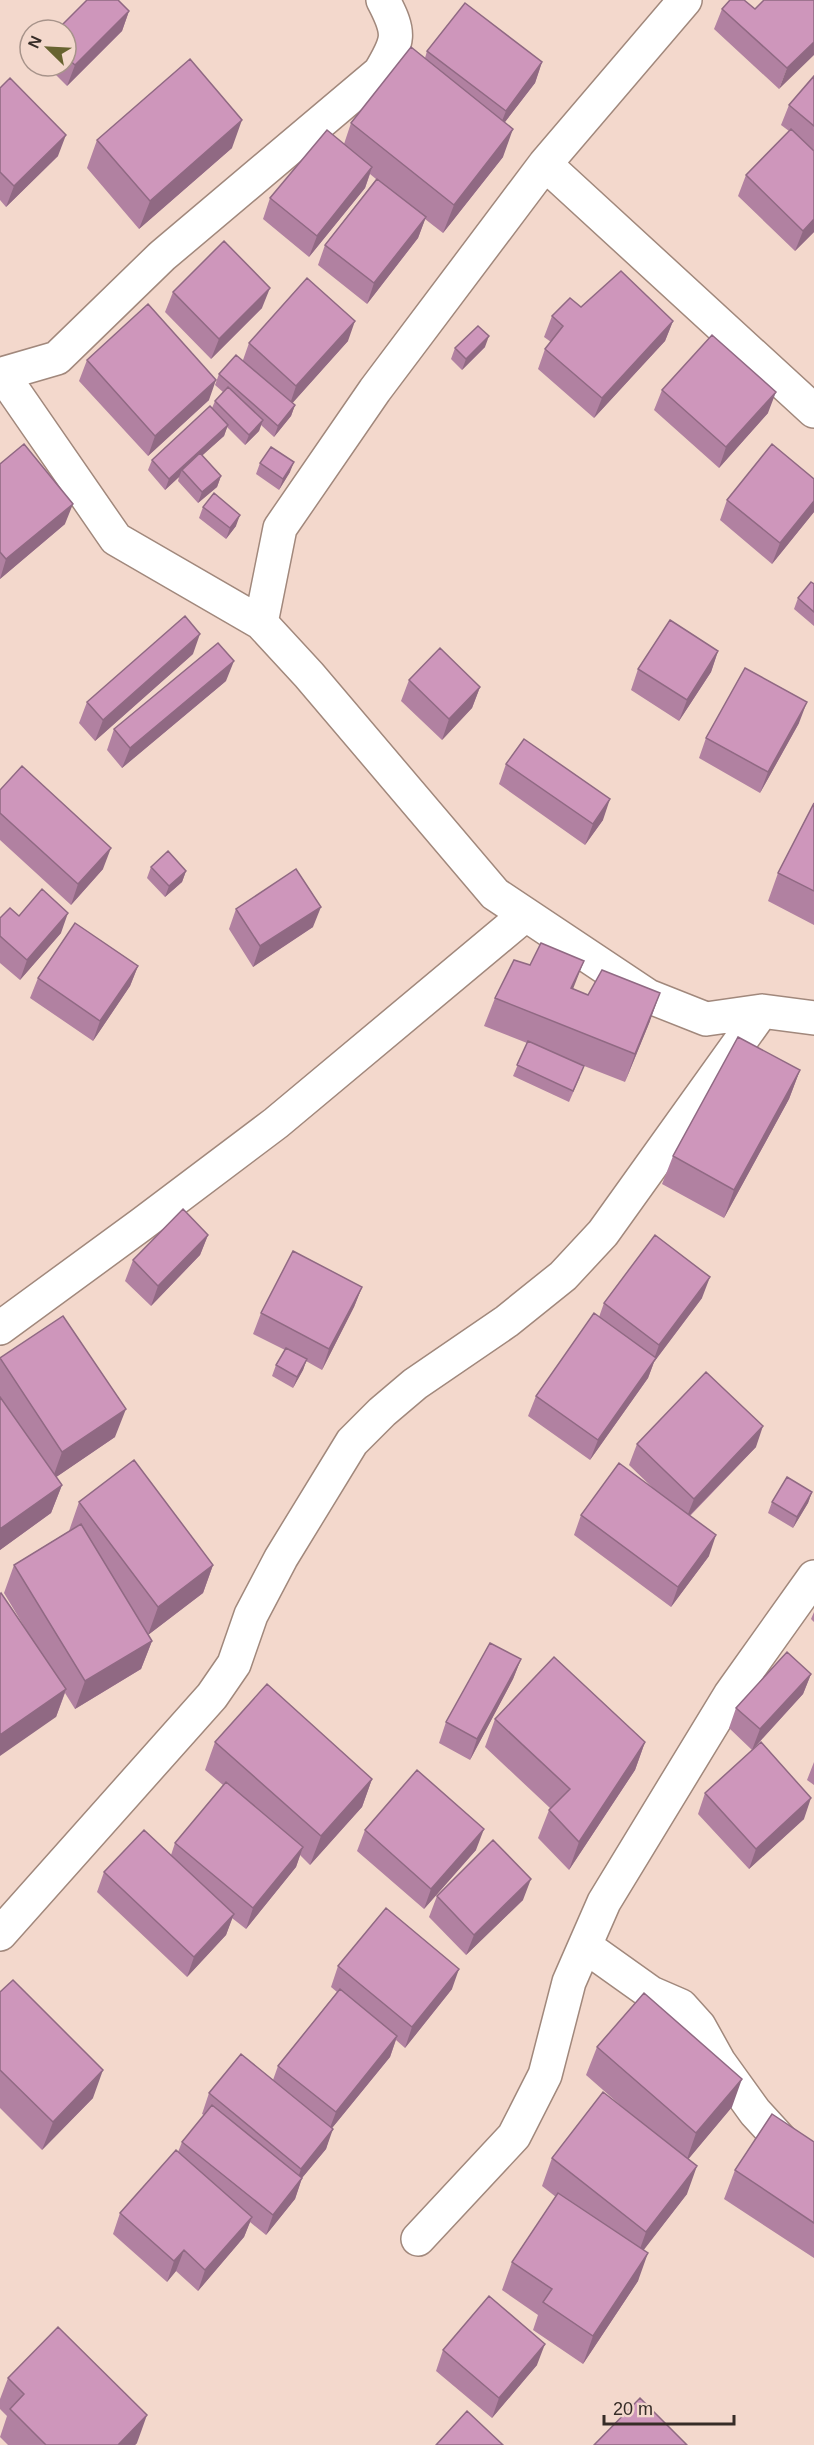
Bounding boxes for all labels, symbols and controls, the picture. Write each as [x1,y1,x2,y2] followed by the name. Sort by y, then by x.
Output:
[18,18,78,78] north arrow
[25,33,45,51] text: N
[604,2388,734,2426] scale bar
[613,2399,653,2419] text: 20 m

